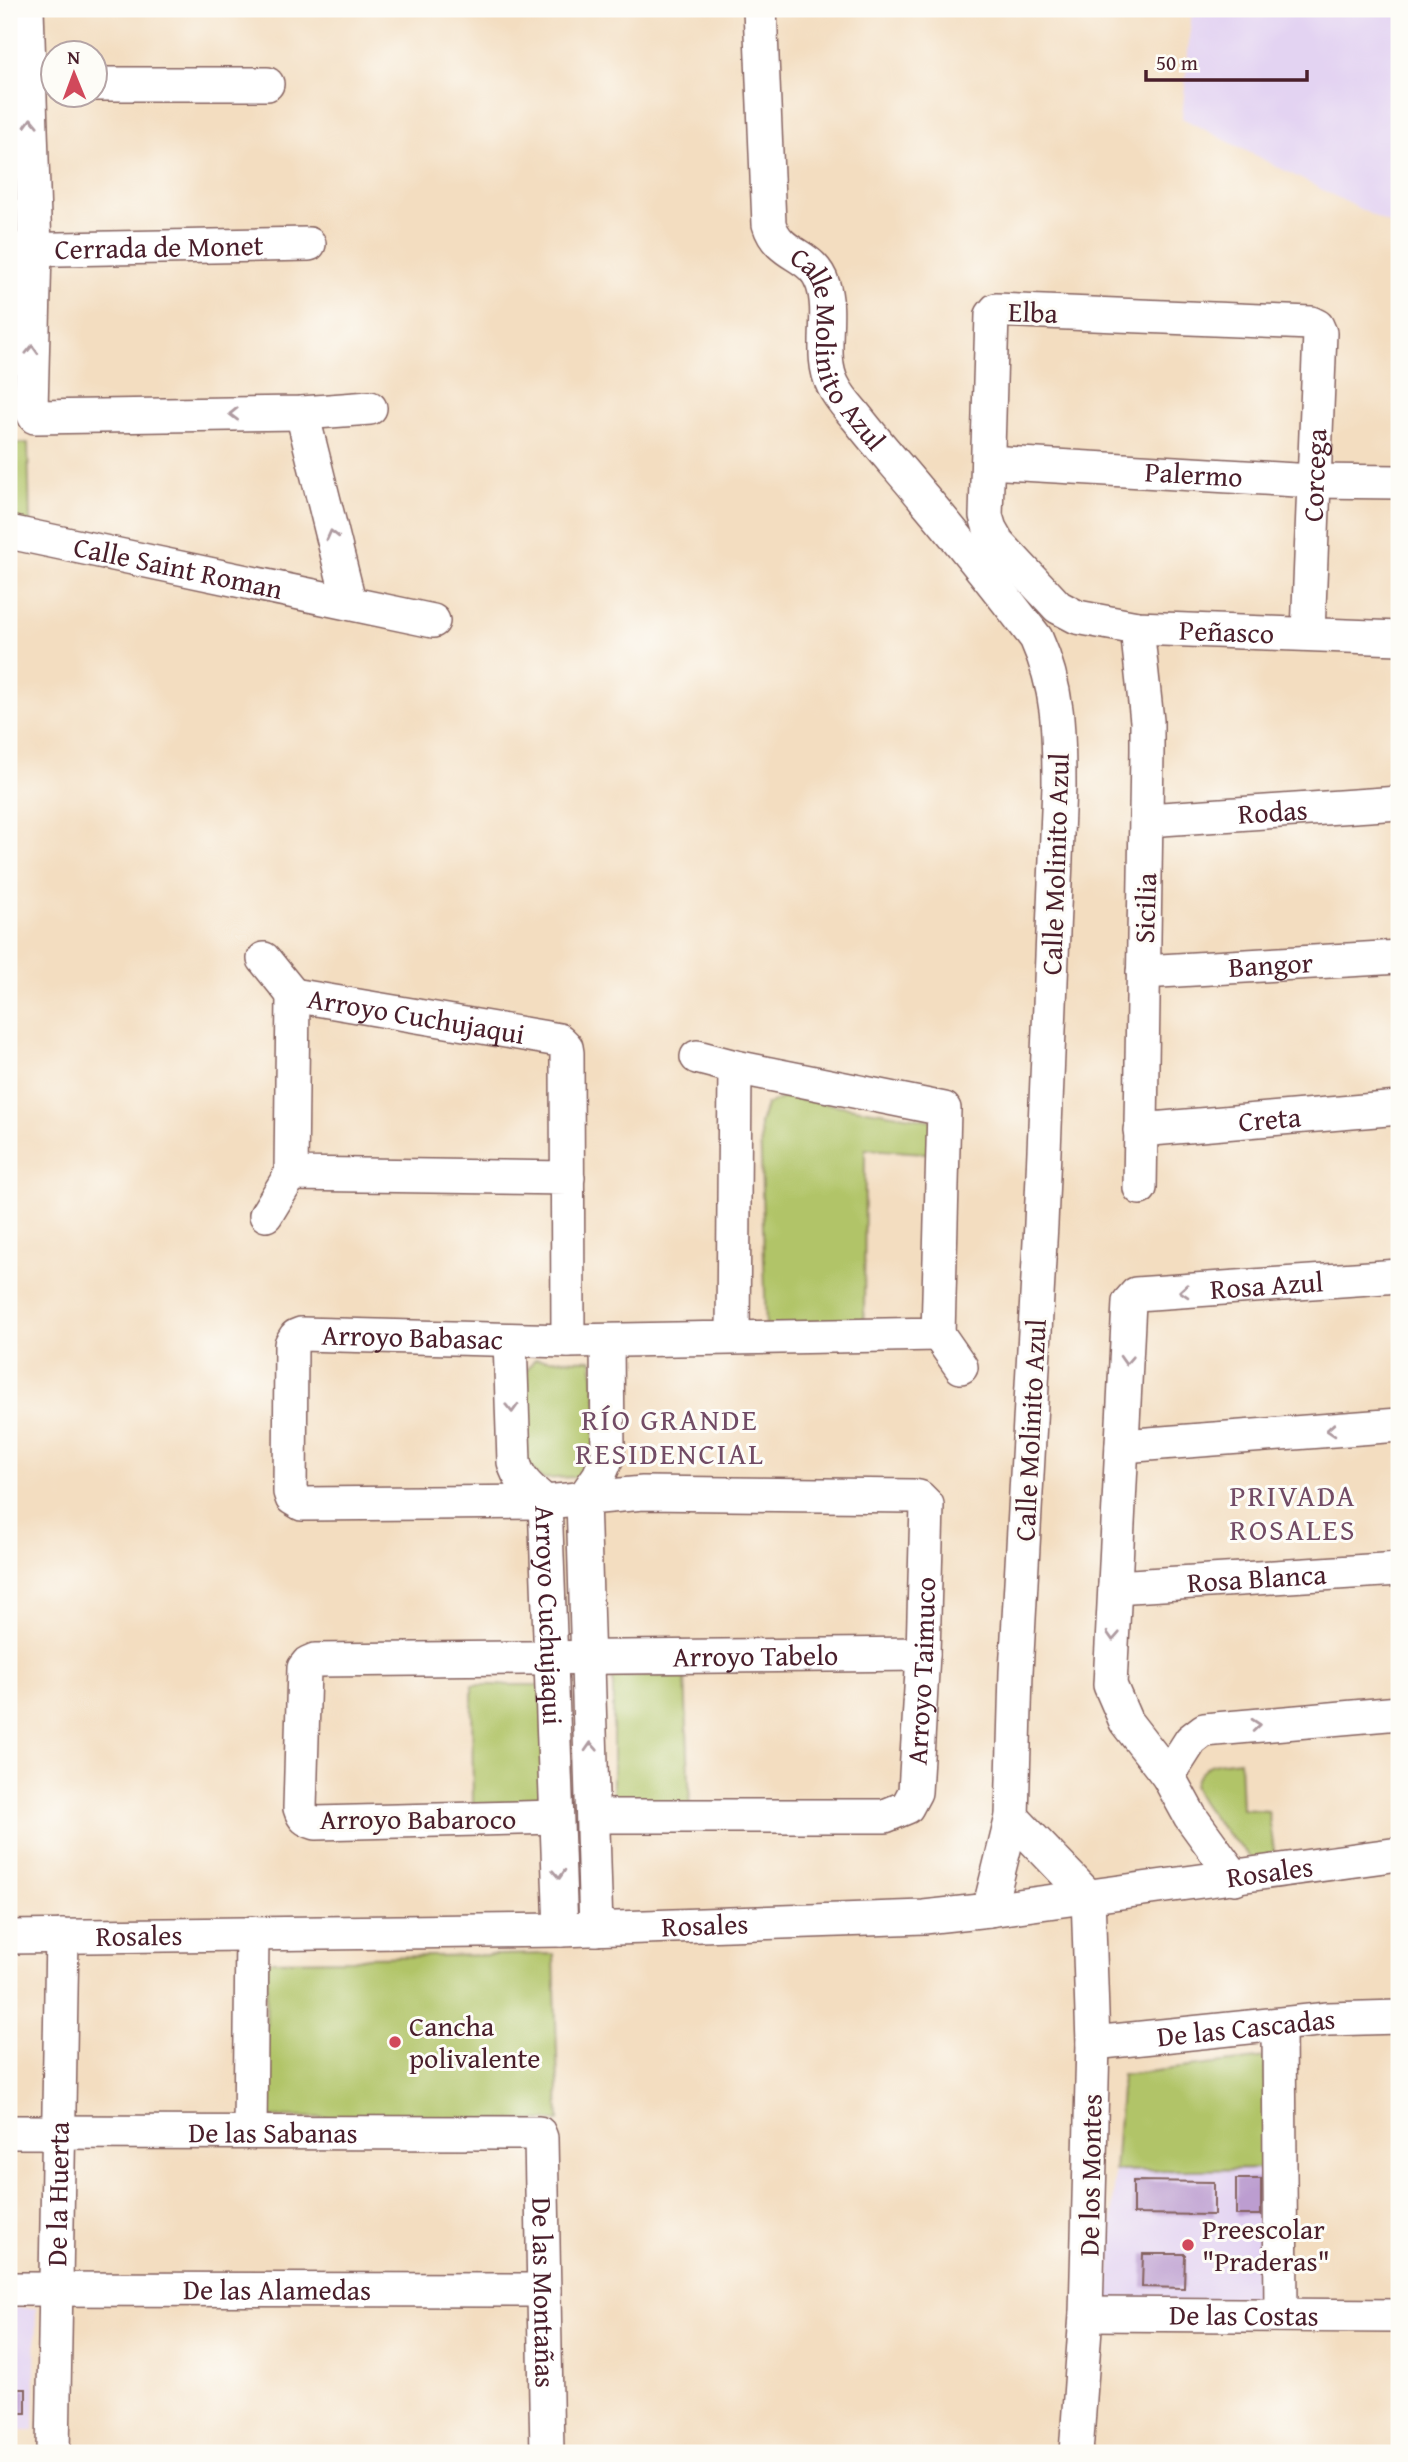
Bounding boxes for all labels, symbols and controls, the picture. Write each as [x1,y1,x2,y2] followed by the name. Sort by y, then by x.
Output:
[38,38,108,108] north arrow
[1146,38,1306,82] scale bar
[67,43,81,71] text: N
[1156,47,1198,78] text: 50 m
[24,117,39,128] one-way arrow
[54,224,264,269] street label: Cerrada de Monet
[783,236,896,459] street label: Calle Molinito Azul
[1007,290,1059,333] street label: Elba
[25,345,40,356] one-way arrow
[228,406,239,422] one-way arrow
[1291,427,1336,523] street label: Corcega
[1144,450,1244,497] street label: Palermo
[70,525,287,609] street label: Calle Saint Roman
[326,529,340,541] one-way arrow
[1178,609,1275,653] street label: Peñasco
[1030,752,1079,976] street label: Calle Molinito Azul
[1237,788,1309,834] street label: Rodas
[1123,871,1166,944] street label: Sicilia
[1227,941,1315,987] street label: Bangor
[305,977,528,1054] street label: Arroyo Cuchujaqui
[1237,1095,1303,1142] street label: Creta
[1209,1260,1325,1309] street label: Rosa Azul
[1179,1283,1190,1298] one-way arrow
[321,1314,504,1359] street label: Arroyo Babasac
[1003,1318,1056,1542] street label: Calle Molinito Azul
[1118,1355,1133,1366] one-way arrow
[575,1397,765,1475] district label: RÍO GRANDE RESIDENCIAL
[504,1404,520,1414] one-way arrow
[1325,1423,1336,1438] one-way arrow
[1229,1473,1357,1551] district label: PRIVADA ROSALES
[525,1505,574,1726] street label: Arroyo Cuchujaqui
[1186,1553,1328,1602] street label: Rosa Blanca
[896,1576,945,1766] street label: Arroyo Taimuco
[1105,1631,1120,1642] one-way arrow
[673,1634,838,1676] street label: Arroyo Tabelo
[1250,1718,1261,1733] one-way arrow
[583,1742,598,1753] one-way arrow
[320,1798,516,1839] street label: Arroyo Babaroco
[1224,1845,1316,1897] street label: Rosales
[551,1869,566,1880] one-way arrow
[661,1902,749,1946] street label: Rosales
[95,1914,183,1956] street label: Rosales
[1155,1998,1336,2056] street label: De las Cascadas
[409,2005,540,2078] place label: Cancha polivalente
[387,2034,403,2050] marker: Cancha polivalente
[1068,2093,1111,2257] street label: De los Montes
[188,2111,358,2153] street label: De las Sabanas
[35,2120,79,2267] street label: De la Huerta
[522,2197,567,2388] street label: De las Montañas
[1202,2208,1330,2281] place label: Preescolar "Praderas"
[1180,2237,1196,2253] marker: Preescolar "Praderas"
[183,2268,371,2310] street label: De las Alamedas
[1169,2294,1319,2335] street label: De las Costas

